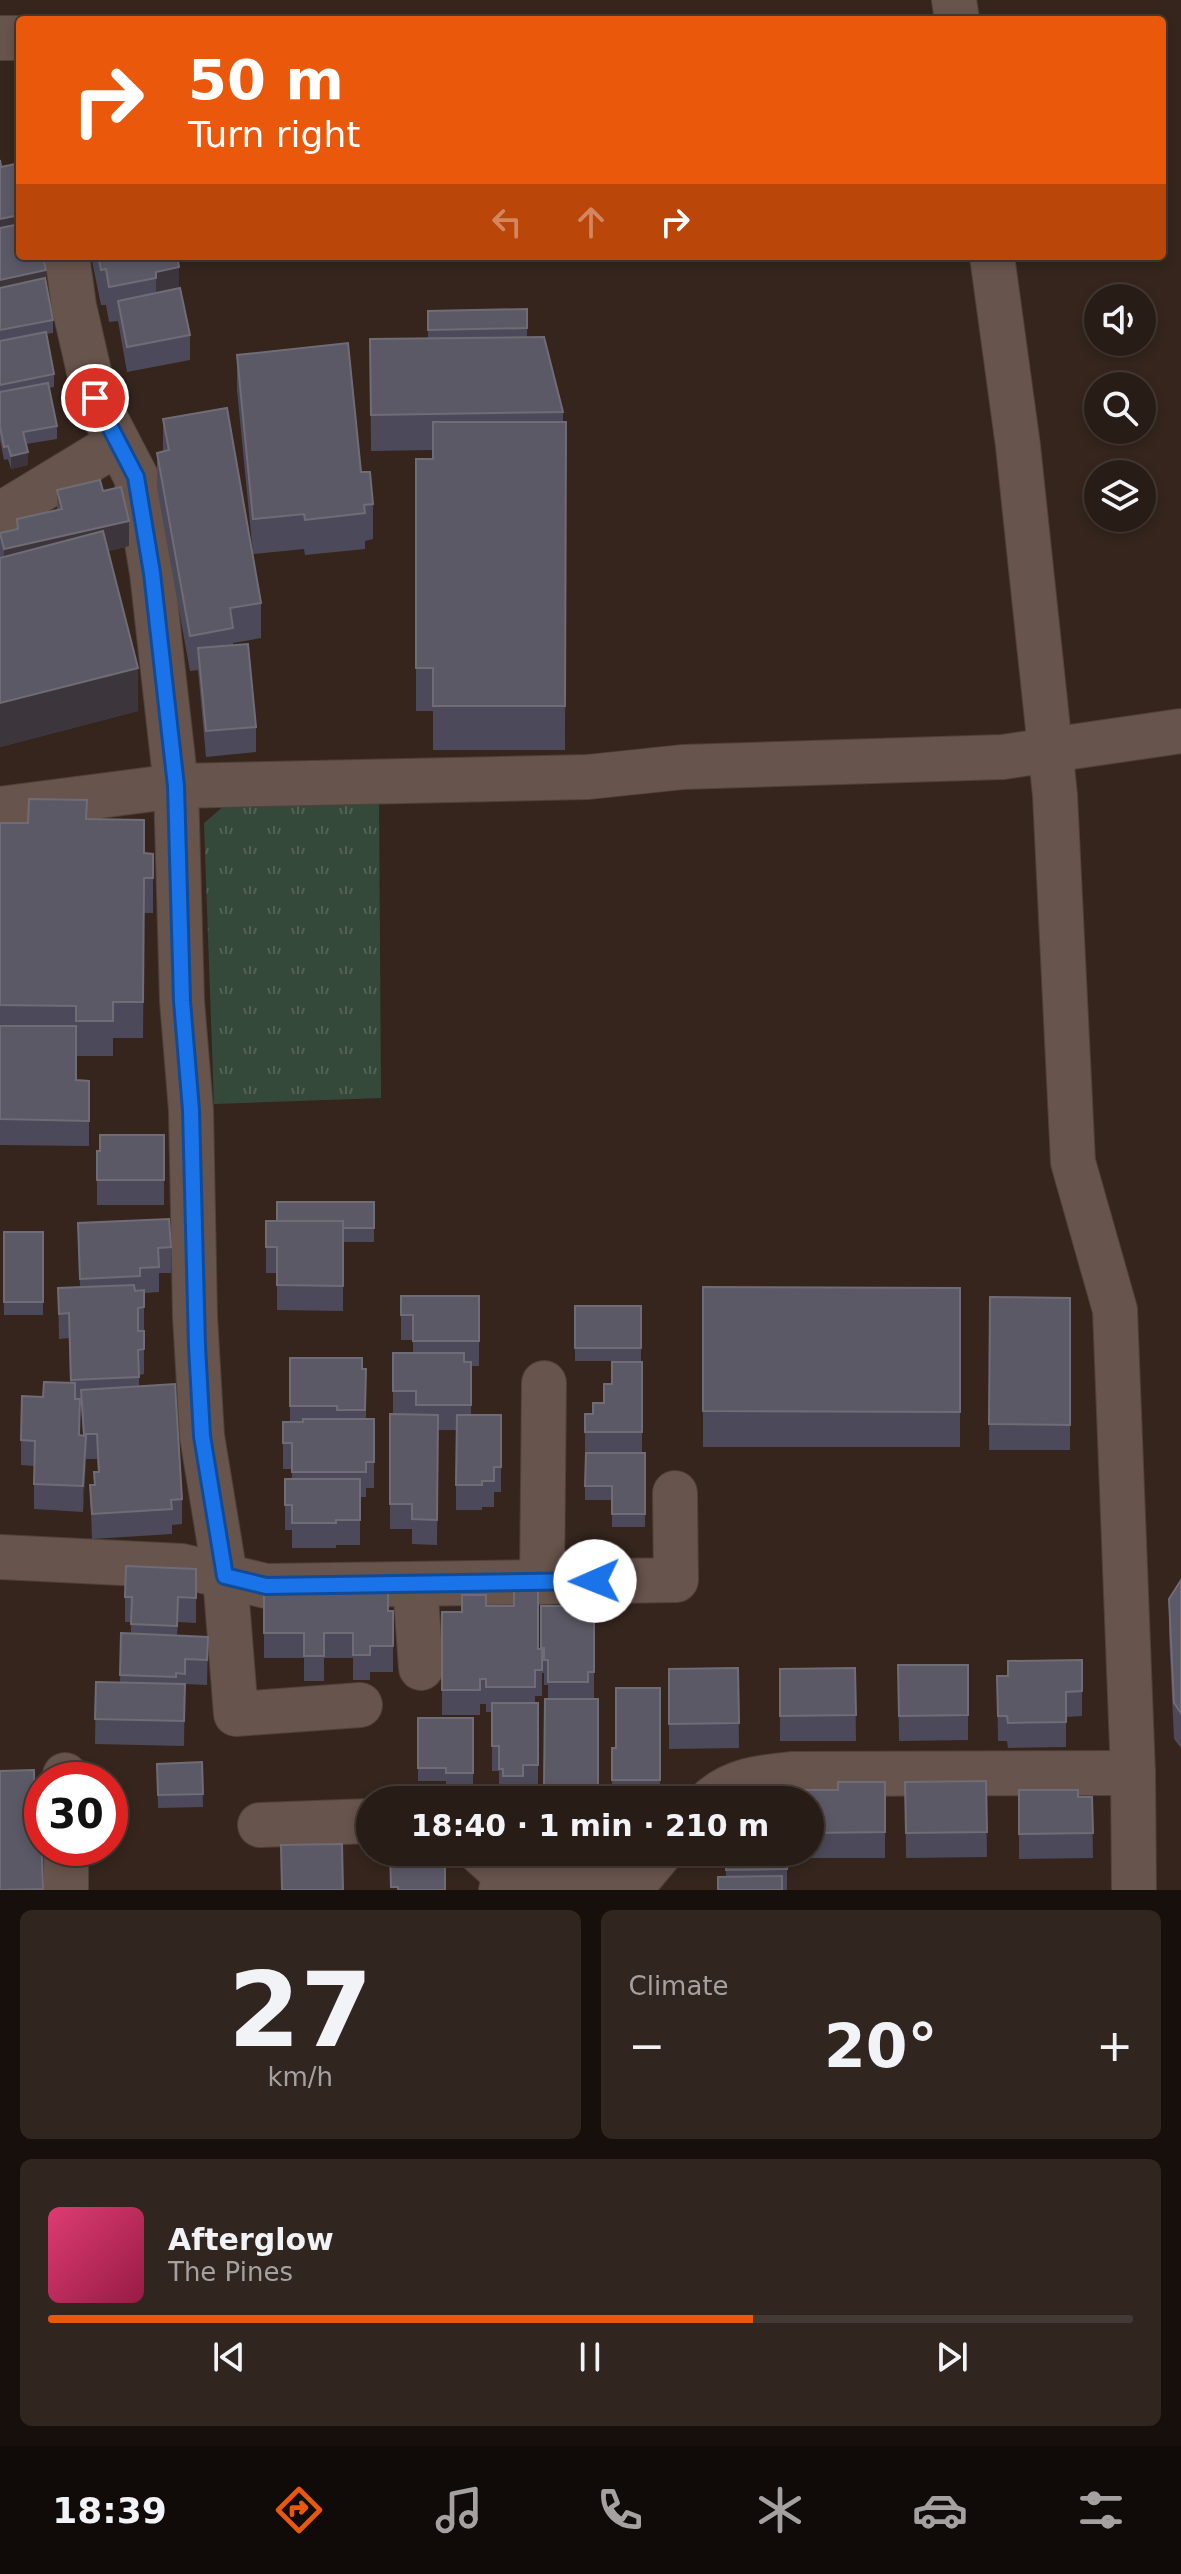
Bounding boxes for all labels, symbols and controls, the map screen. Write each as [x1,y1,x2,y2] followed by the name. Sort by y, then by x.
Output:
[188,47,344,112] text: 50 m
[56,48,160,152] icon: right
[188,114,360,155] text: Turn right
[485,200,529,244] icon: left
[569,200,613,244] icon: ahead
[653,200,697,244] icon: right
[1084,284,1156,532] map controls
[1084,284,1156,356] button: sound
[61,364,129,432] pin
[1084,372,1156,444] button: search
[73,376,117,420] icon: arrive
[1084,460,1156,532] button: layers
[553,1539,637,1623] position arrow
[24,1762,128,1866] speed limit sign: 30
[411,1808,769,1843] text: 18:40 · 1 min · 210 m
[228,1949,373,2071] text: 27
[629,1971,729,2001] text: Climate
[824,2011,938,2081] text: 20°
[629,2020,665,2071] text: −
[1096,2020,1133,2071] text: +
[267,2062,333,2092] text: km/h
[168,2222,334,2257] text: Afterglow
[168,2257,293,2287] text: The Pines
[207,2335,251,2379] icon: previous
[568,2335,612,2379] icon: pause
[930,2335,974,2379] icon: next
[271,2482,327,2538] icon: directions
[431,2482,487,2538] icon: music
[592,2482,648,2538] icon: phone
[752,2482,808,2538] icon: climate
[912,2482,968,2538] icon: car
[1073,2482,1129,2538] icon: filters
[52,2490,167,2531] text: 18:39

